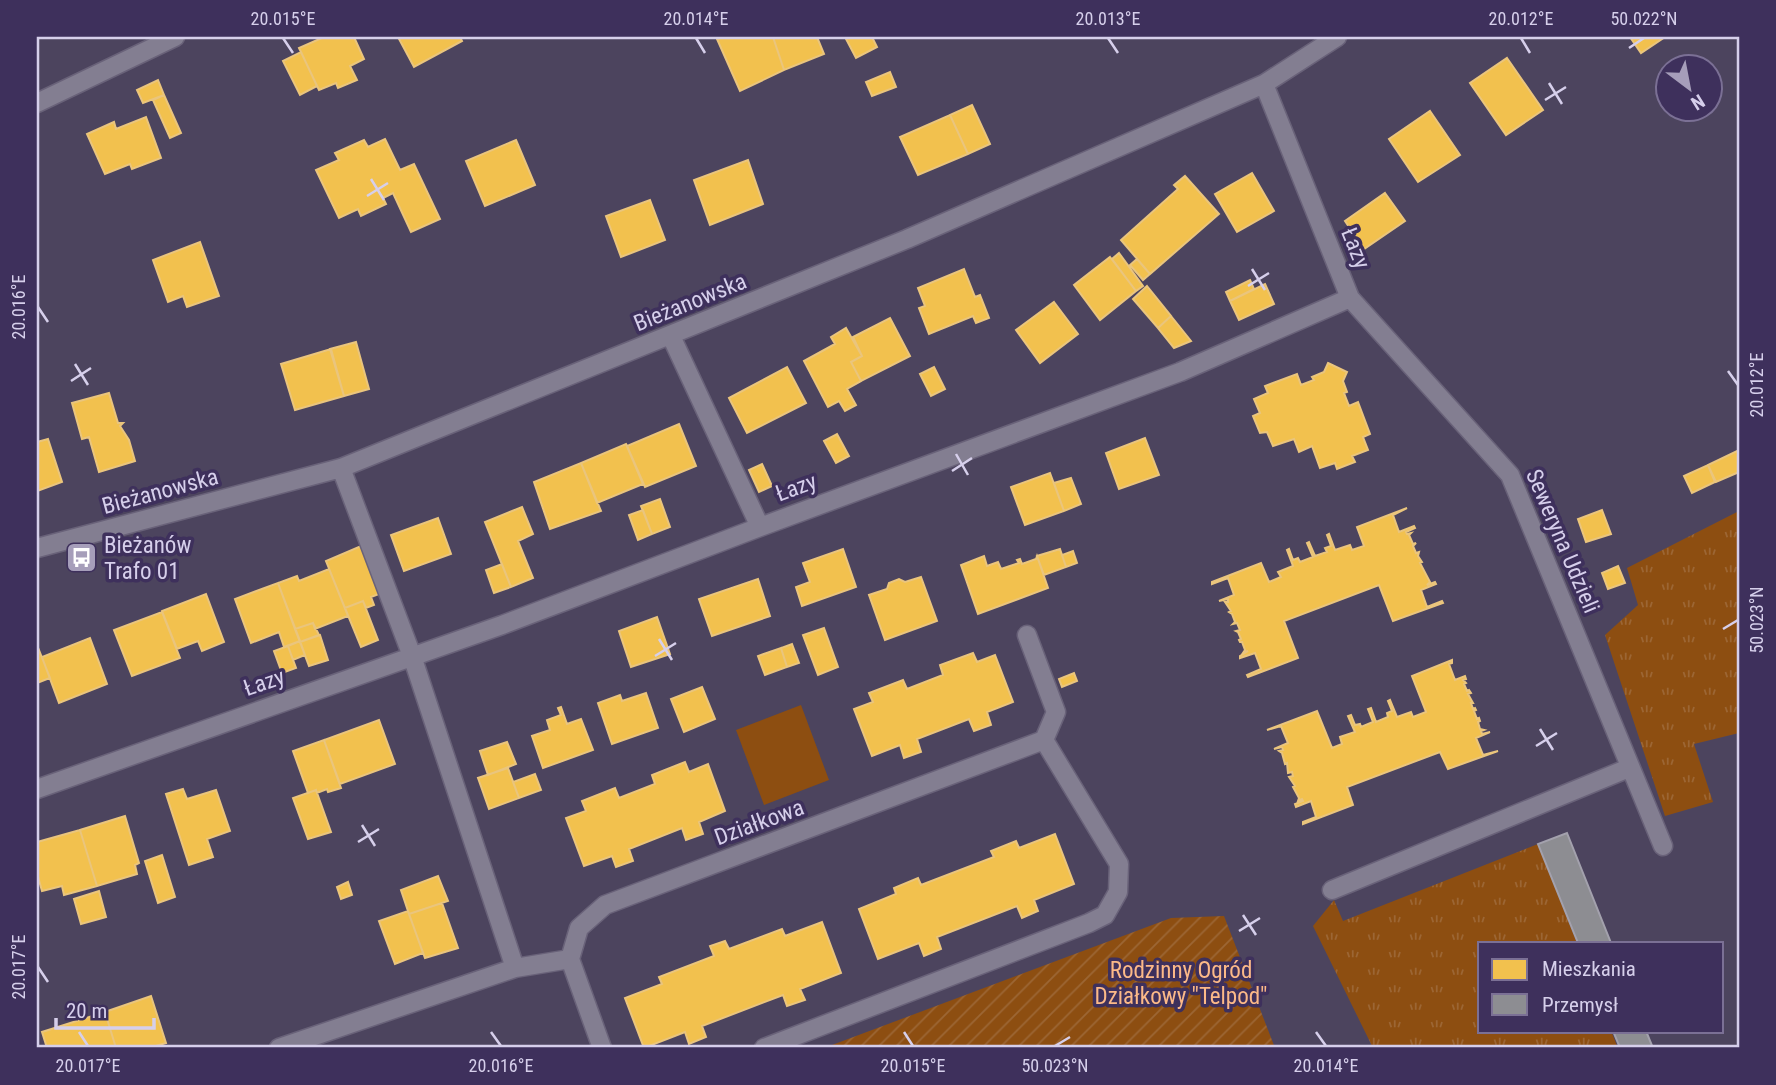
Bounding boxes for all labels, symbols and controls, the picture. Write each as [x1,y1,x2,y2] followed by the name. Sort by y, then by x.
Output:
[251,8,315,29] text: 20.015°E
[664,8,728,29] text: 20.014°E
[1076,8,1140,29] text: 20.013°E
[1489,8,1553,29] text: 20.012°E
[1610,8,1678,29] text: 50.022°N
[1654,52,1724,122] north arrow
[1687,89,1709,115] text: N
[1335,224,1376,273] street label: Łazy
[630,268,751,337] street label: Bieżanowska
[8,275,29,339] text: 20.016°E
[1746,353,1767,417] text: 20.012°E
[99,463,221,520] street label: Bieżanowska
[1520,465,1605,617] street label: Seweryna Udzieli
[772,468,821,507] street label: Łazy
[104,532,191,585] place label: Bieżanów Trafo 01
[64,541,98,575] bus stop icon: Bieżanów Trafo 01
[1746,586,1767,654] text: 50.023°N
[240,663,289,702] street label: Łazy
[711,794,808,851] street label: Działkowa
[8,935,29,999] text: 20.017°E
[1478,942,1724,1032] legend
[1095,957,1267,1010] park label: Rodzinny Ogród Działkowy "Telpod"
[1542,957,1636,981] text: Mieszkania
[56,987,154,1031] scale bar
[1542,993,1618,1017] text: Przemysł
[66,999,107,1023] text: 20 m
[56,1055,120,1076] text: 20.017°E
[469,1055,533,1076] text: 20.016°E
[881,1055,945,1076] text: 20.015°E
[1021,1055,1089,1076] text: 50.023°N
[1294,1055,1358,1076] text: 20.014°E

